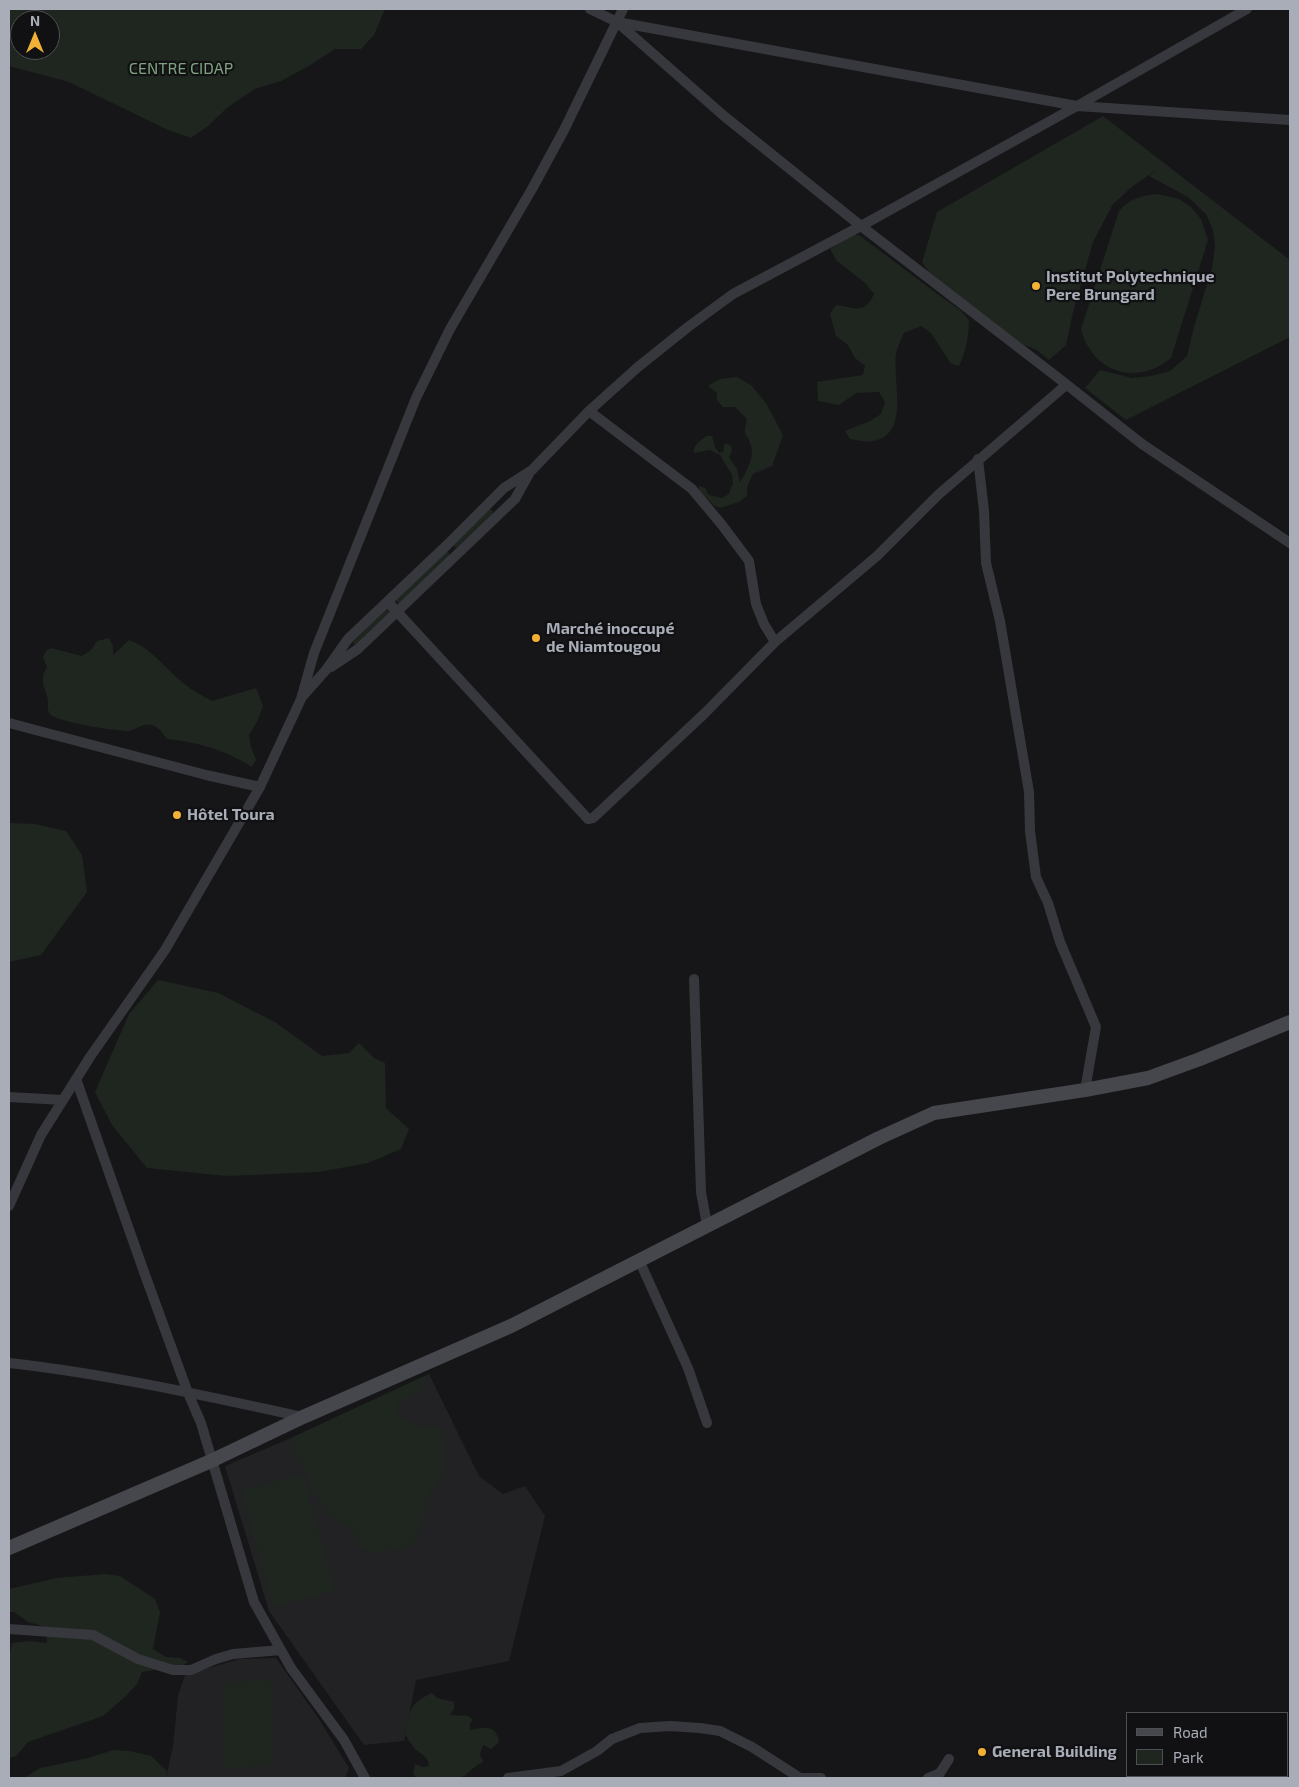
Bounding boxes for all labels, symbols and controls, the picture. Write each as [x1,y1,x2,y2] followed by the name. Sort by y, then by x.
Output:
[10,10,60,60] north arrow
[30,12,40,29] text: N
[129,59,233,79] park label: CENTRE CIDAP
[1046,267,1214,305] place label: Institut Polytechnique Pere Brungard
[1030,280,1042,292] marker: Institut Polytechnique Pere Brungard
[546,619,674,657] place label: Marché inoccupé de Niamtougou
[530,632,542,644] marker: Marché inoccupé de Niamtougou
[187,805,275,825] place label: Hôtel Toura
[171,809,183,821] marker: Hôtel Toura
[1126,1712,1289,1777] legend
[1173,1723,1208,1741] text: Road
[992,1742,1117,1762] place label: General Building
[976,1746,988,1758] marker: General Building
[1173,1748,1204,1766] text: Park

